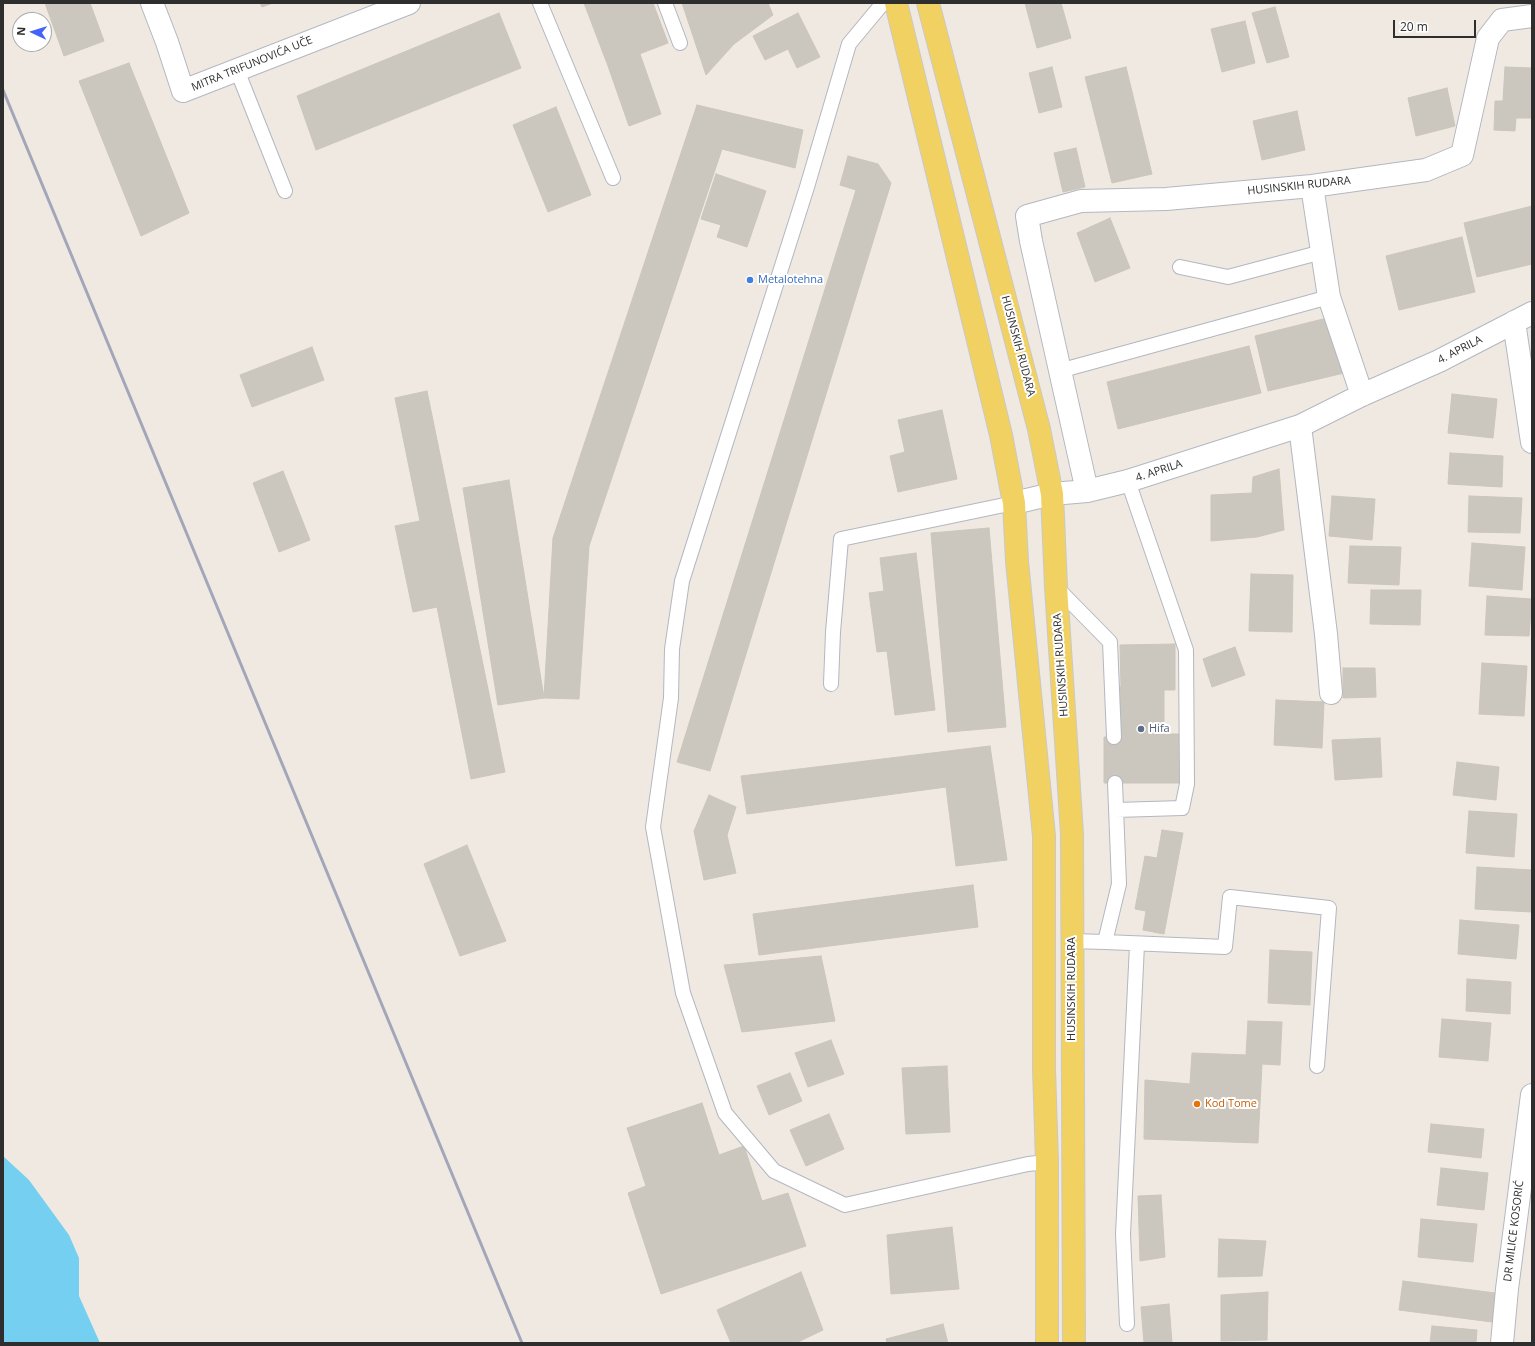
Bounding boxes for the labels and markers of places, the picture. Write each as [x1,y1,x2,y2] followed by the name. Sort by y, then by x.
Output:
[758,273,823,287] place label: Metalotehna
[745,275,755,285] marker: Metalotehna
[1149,722,1170,736] place label: Hifa
[1136,724,1146,734] marker: Hifa
[1205,1097,1257,1111] place label: Kod Tome
[1192,1099,1202,1109] marker: Kod Tome

